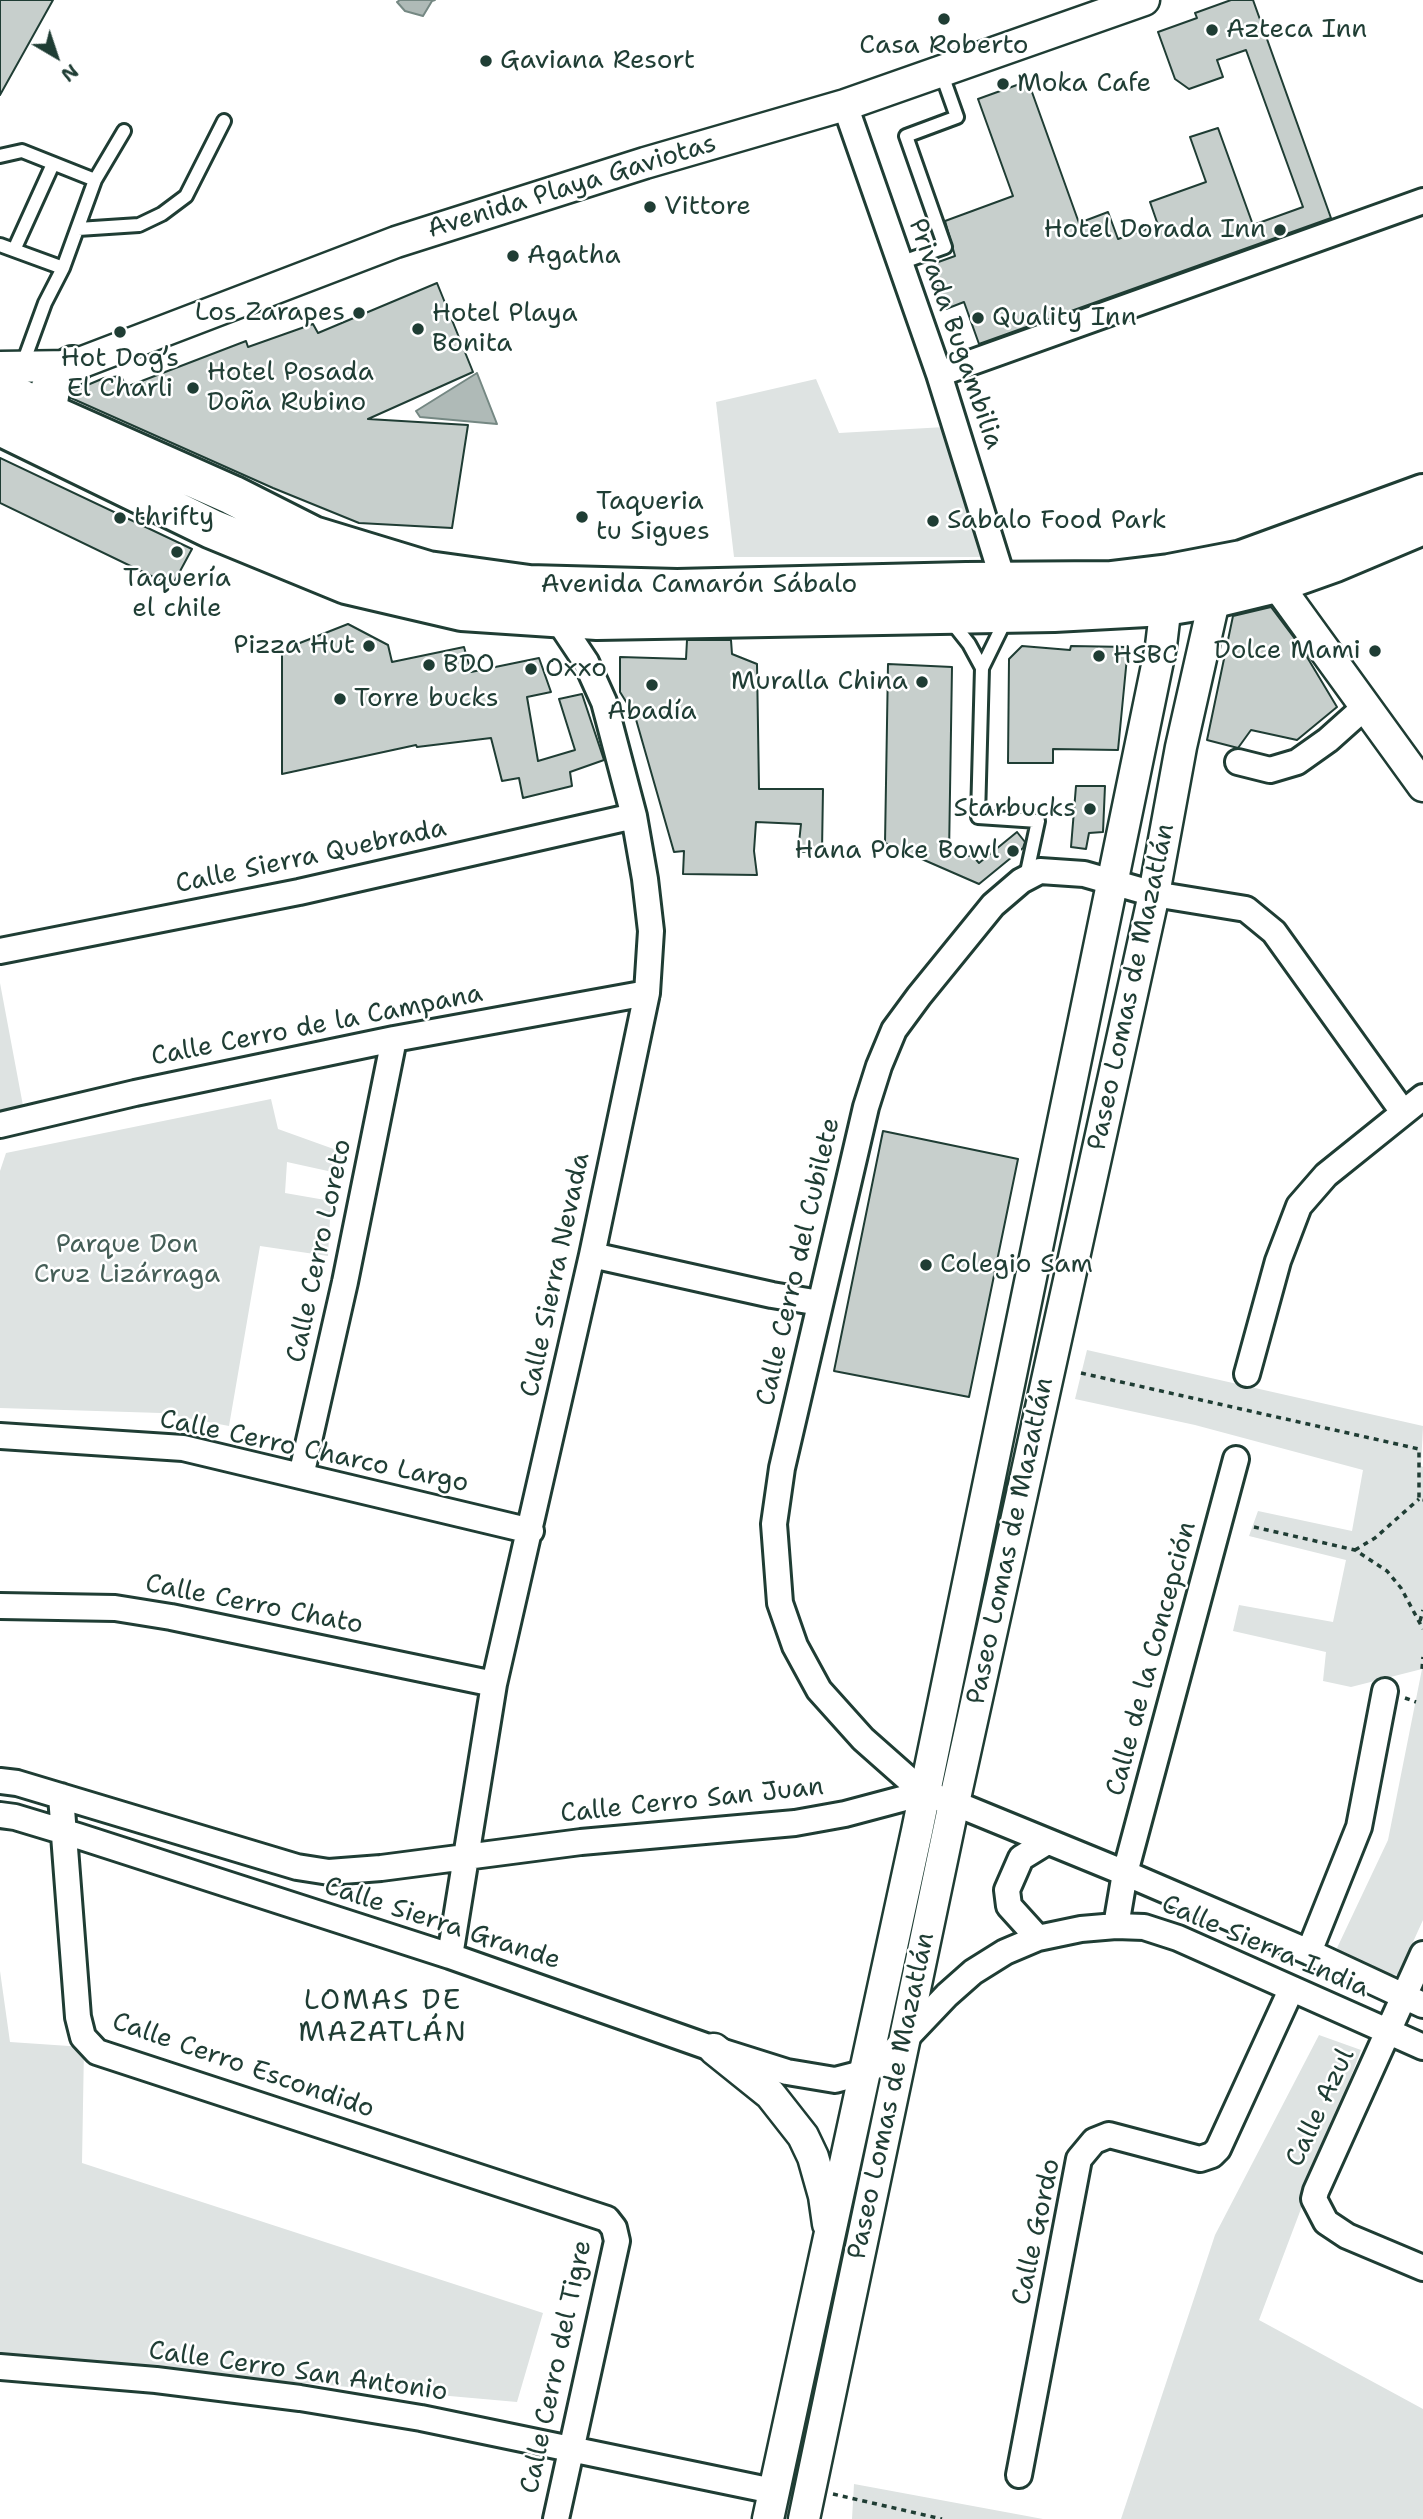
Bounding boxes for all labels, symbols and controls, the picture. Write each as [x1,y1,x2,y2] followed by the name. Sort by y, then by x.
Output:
[936,11,952,27] marker: Casa Roberto
[1226,14,1367,46] place label: Azteca Inn
[21,21,91,91] north arrow
[1204,22,1220,38] marker: Azteca Inn
[859,30,1029,62] place label: Casa Roberto
[500,45,695,77] place label: Gaviana Resort
[478,53,494,69] marker: Gaviana Resort
[56,58,83,87] text: N
[1017,68,1151,100] place label: Moka Cafe
[995,76,1011,92] marker: Moka Cafe
[424,128,720,246] street label: Avenida Playa Gaviotas
[664,191,751,223] place label: Vittore
[642,199,658,215] marker: Vittore
[1044,214,1266,246] place label: Hotel Dorada Inn
[901,215,1009,453] street label: Privada Bugambilia
[1272,222,1288,238] marker: Hotel Dorada Inn
[527,240,621,272] place label: Agatha
[505,248,521,264] marker: Agatha
[195,297,345,329] place label: Los Zarapes
[432,298,578,360] place label: Hotel Playa Bonita
[992,302,1137,334] place label: Quality Inn
[351,305,367,321] marker: Los Zarapes
[970,310,986,326] marker: Quality Inn
[410,321,426,337] marker: Hotel Playa Bonita
[112,324,128,340] marker: Hot Dog’s El Charli
[61,343,179,404] place label: Hot Dog’s El Charli
[207,357,374,418] place label: Hotel Posada Doña Rubino
[185,380,201,396] marker: Hotel Posada Doña Rubino
[596,486,710,548] place label: Taqueria tu Sigues
[134,502,214,534] place label: thrifty
[947,505,1167,537] place label: Sabalo Food Park
[574,509,590,525] marker: Taqueria tu Sigues
[112,510,128,526] marker: thrifty
[925,513,941,529] marker: Sabalo Food Park
[169,544,185,560] marker: Taquería el chile
[123,563,231,624] place label: Taquería el chile
[541,569,857,601] street label: Avenida Camarón Sábalo
[233,630,355,662] place label: Pizza Hut
[1214,635,1361,667] place label: Dolce Mami
[361,638,377,654] marker: Pizza Hut
[1113,640,1178,672] place label: HSBC
[1367,643,1383,659] marker: Dolce Mami
[1091,648,1107,664] marker: HSBC
[443,649,495,681] place label: BDO
[545,653,607,685] place label: Oxxo
[421,657,437,673] marker: BDO
[523,661,539,677] marker: Oxxo
[731,666,908,698] place label: Muralla China
[914,674,930,690] marker: Muralla China
[644,677,660,693] marker: Abadía
[354,683,499,715] place label: Torre bucks
[332,691,348,707] marker: Torre bucks
[607,696,697,728] place label: Abadía
[953,793,1076,825] place label: Starbucks
[1082,801,1098,817] marker: Starbucks
[173,813,449,901] street label: Calle Sierra Quebrada
[1082,821,1182,1153] street label: Paseo Lomas de Mazatlán
[795,835,999,867] place label: Hana Poke Bowl
[1005,843,1021,859] marker: Hana Poke Bowl
[149,979,485,1073] street label: Calle Cerro de la Campana
[751,1115,847,1409] street label: Calle Cerro del Cubilete
[281,1136,359,1366] street label: Calle Cerro Loreto
[515,1150,597,1400] street label: Calle Sierra Nevada
[34,1229,220,1290] park label: Parque Don Cruz Lizárraga
[940,1249,1093,1281] place label: Colegio Sam
[918,1257,934,1273] marker: Colegio Sam
[961,1375,1061,1707] street label: Paseo Lomas de Mazatlán
[157,1404,471,1500] street label: Calle Cerro Charco Largo
[1100,1518,1204,1800] street label: Calle de la Concepción
[143,1569,365,1641] street label: Calle Cerro Chato
[559,1772,825,1830] street label: Calle Cerro San Juan
[320,1871,564,1977] street label: Calle Sierra Grande
[1157,1889,1373,2005] street label: Calle Sierra India
[842,1930,942,2262] street label: Paseo Lomas de Mazatlán
[299,1985,467,2051] district label: LOMAS DE MAZATLÁN
[108,2006,378,2126] street label: Calle Cerro Escondido
[1280,2044,1362,2172] street label: Calle Azul
[1006,2156,1068,2308] street label: Calle Gordo
[515,2237,599,2497] street label: Calle Cerro del Tigre
[147,2336,449,2408] street label: Calle Cerro San Antonio

